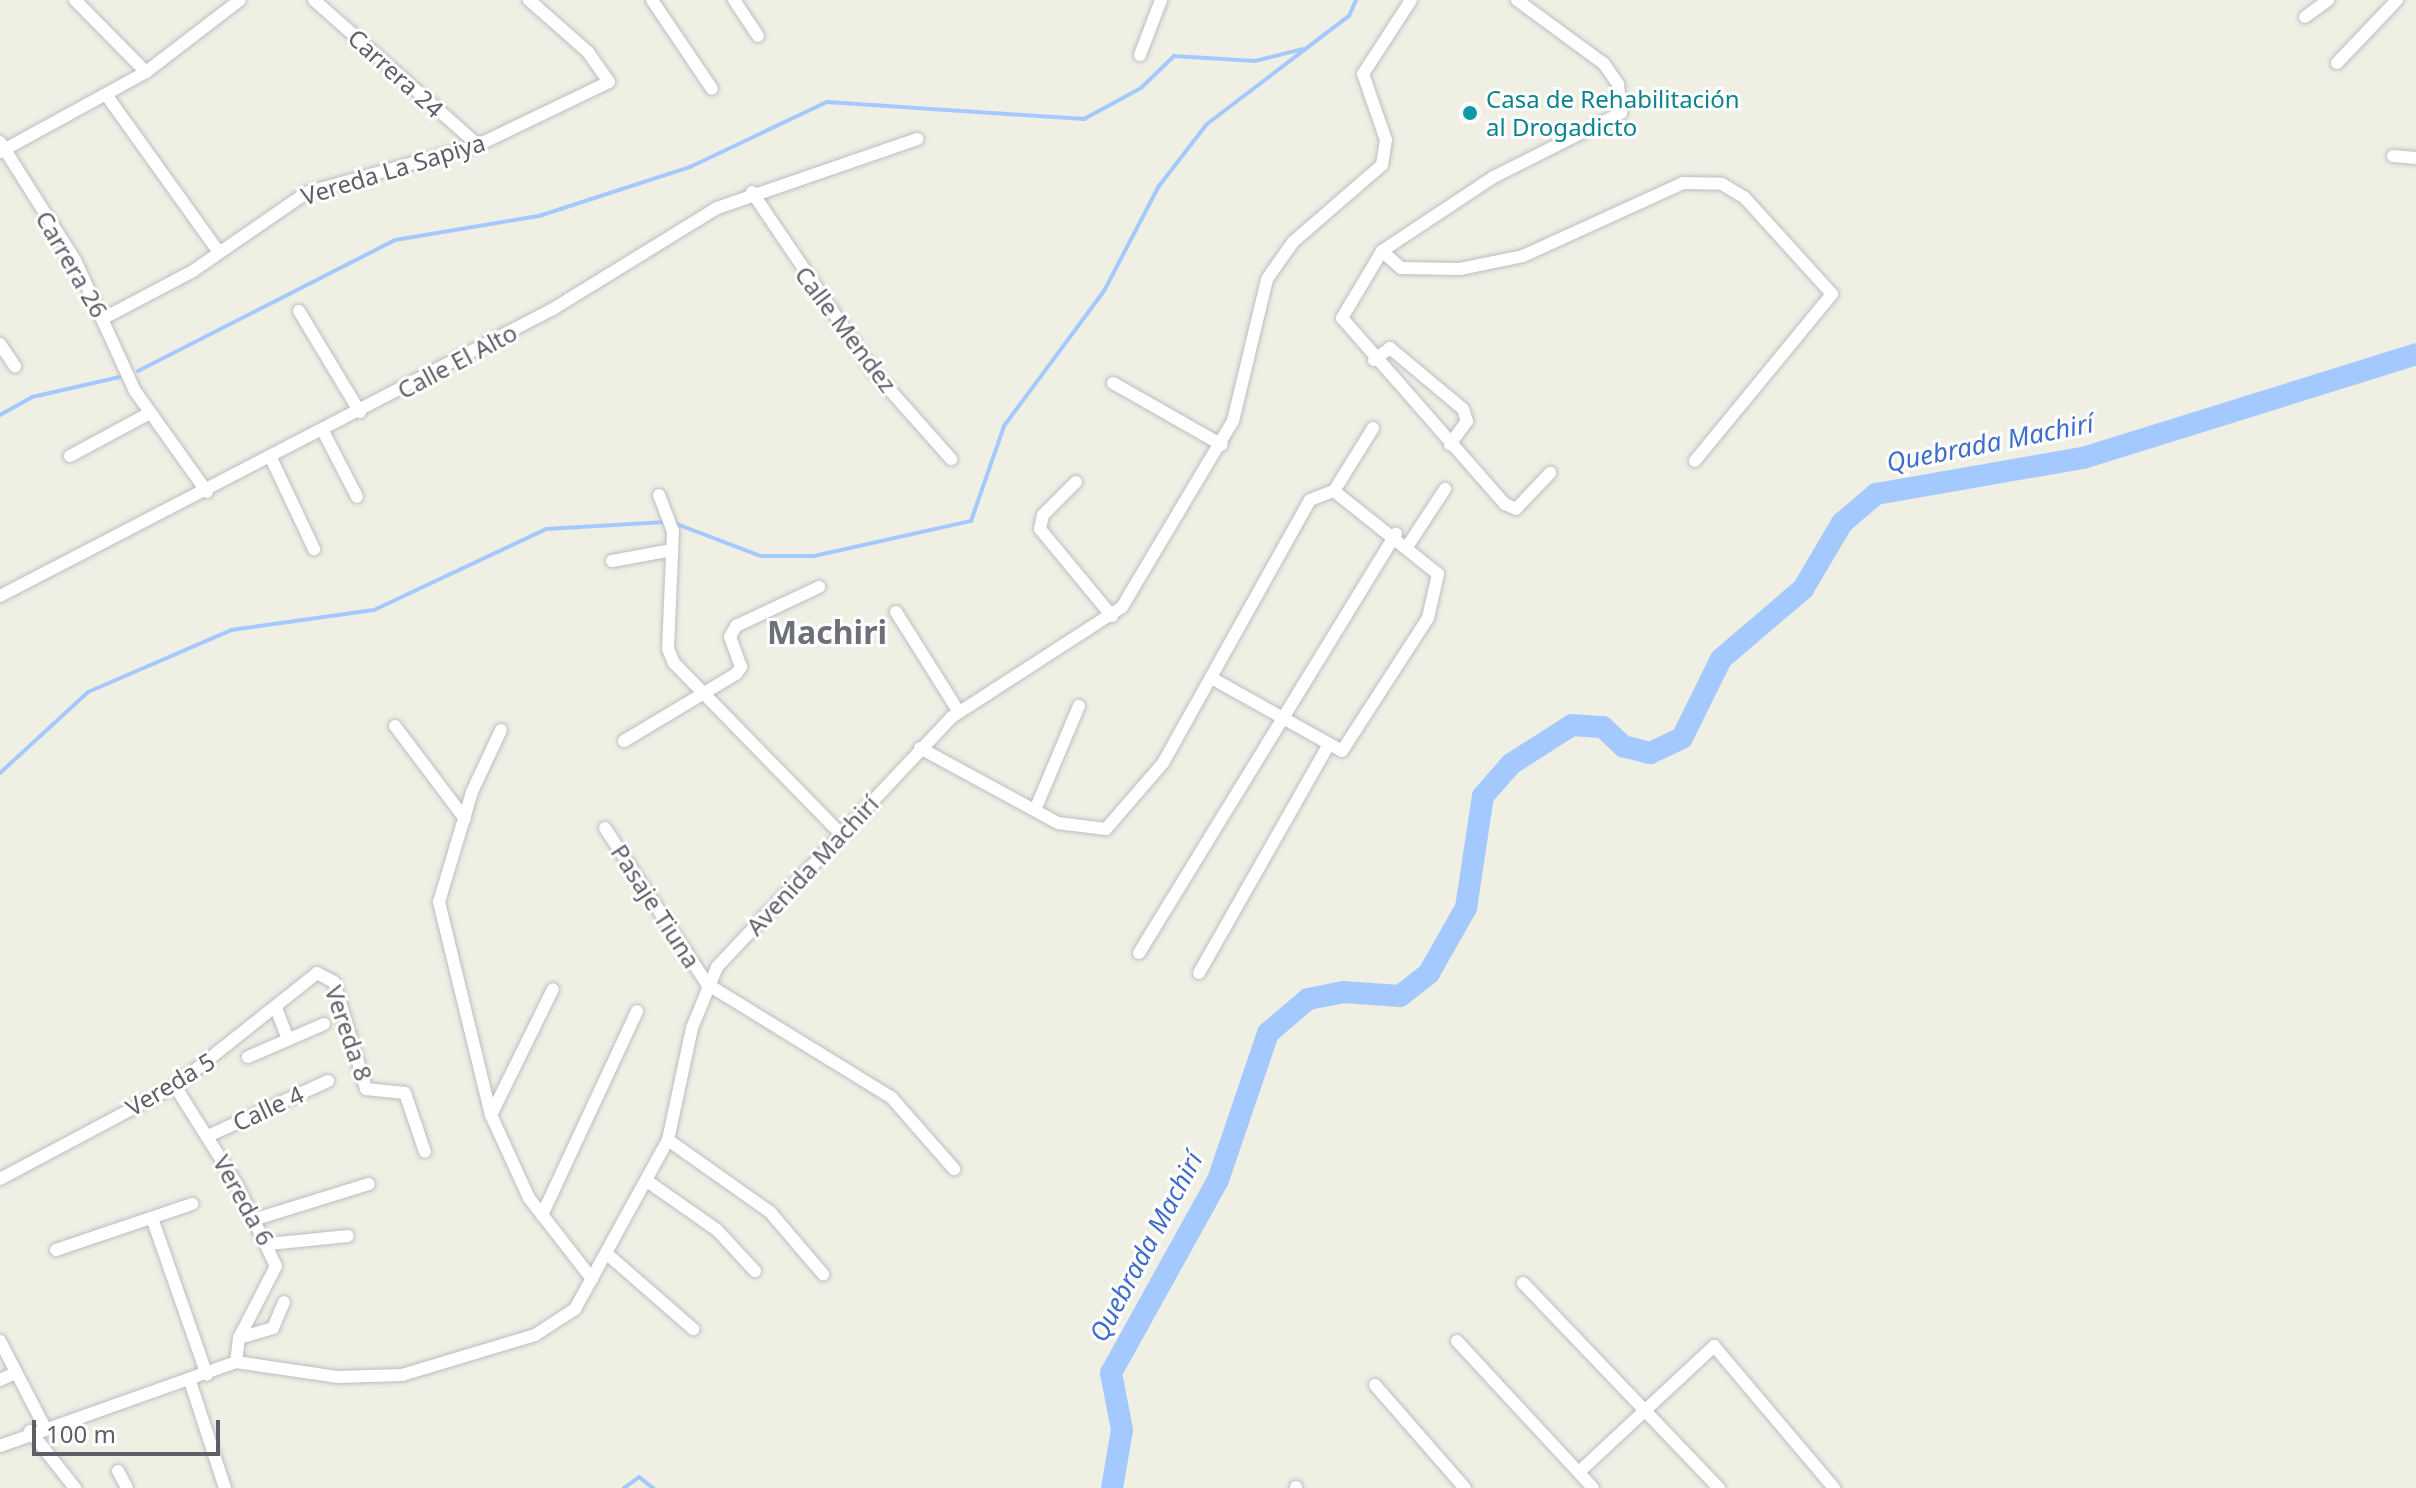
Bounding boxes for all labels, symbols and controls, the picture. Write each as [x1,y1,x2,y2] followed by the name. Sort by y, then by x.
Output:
[342,23,450,123] street label: Carrera 24
[1486,85,1740,141] place label: Casa de Rehabilitación al Drogadicto
[1461,104,1479,122] marker: Casa de Rehabilitación al Drogadicto
[298,127,488,211] street label: Vereda La Sapiya
[30,206,114,322] street label: Carrera 26
[789,260,903,398] street label: Calle Mendez
[392,317,522,405] street label: Calle El Alto
[1884,408,2096,478] water label: Quebrada Machirí
[767,613,887,651] district label: Machiri
[740,789,884,941] street label: Avenida Machirí
[605,839,707,973] street label: Pasaje Tiuna
[319,982,379,1084] street label: Vereda 8
[120,1046,220,1122] street label: Vereda 5
[228,1079,308,1137] street label: Calle 4
[1083,1147,1209,1347] water label: Quebrada Machirí
[208,1150,280,1250] street label: Vereda 6
[36,1404,224,1454] scale bar
[46,1417,116,1450] text: 100 m

